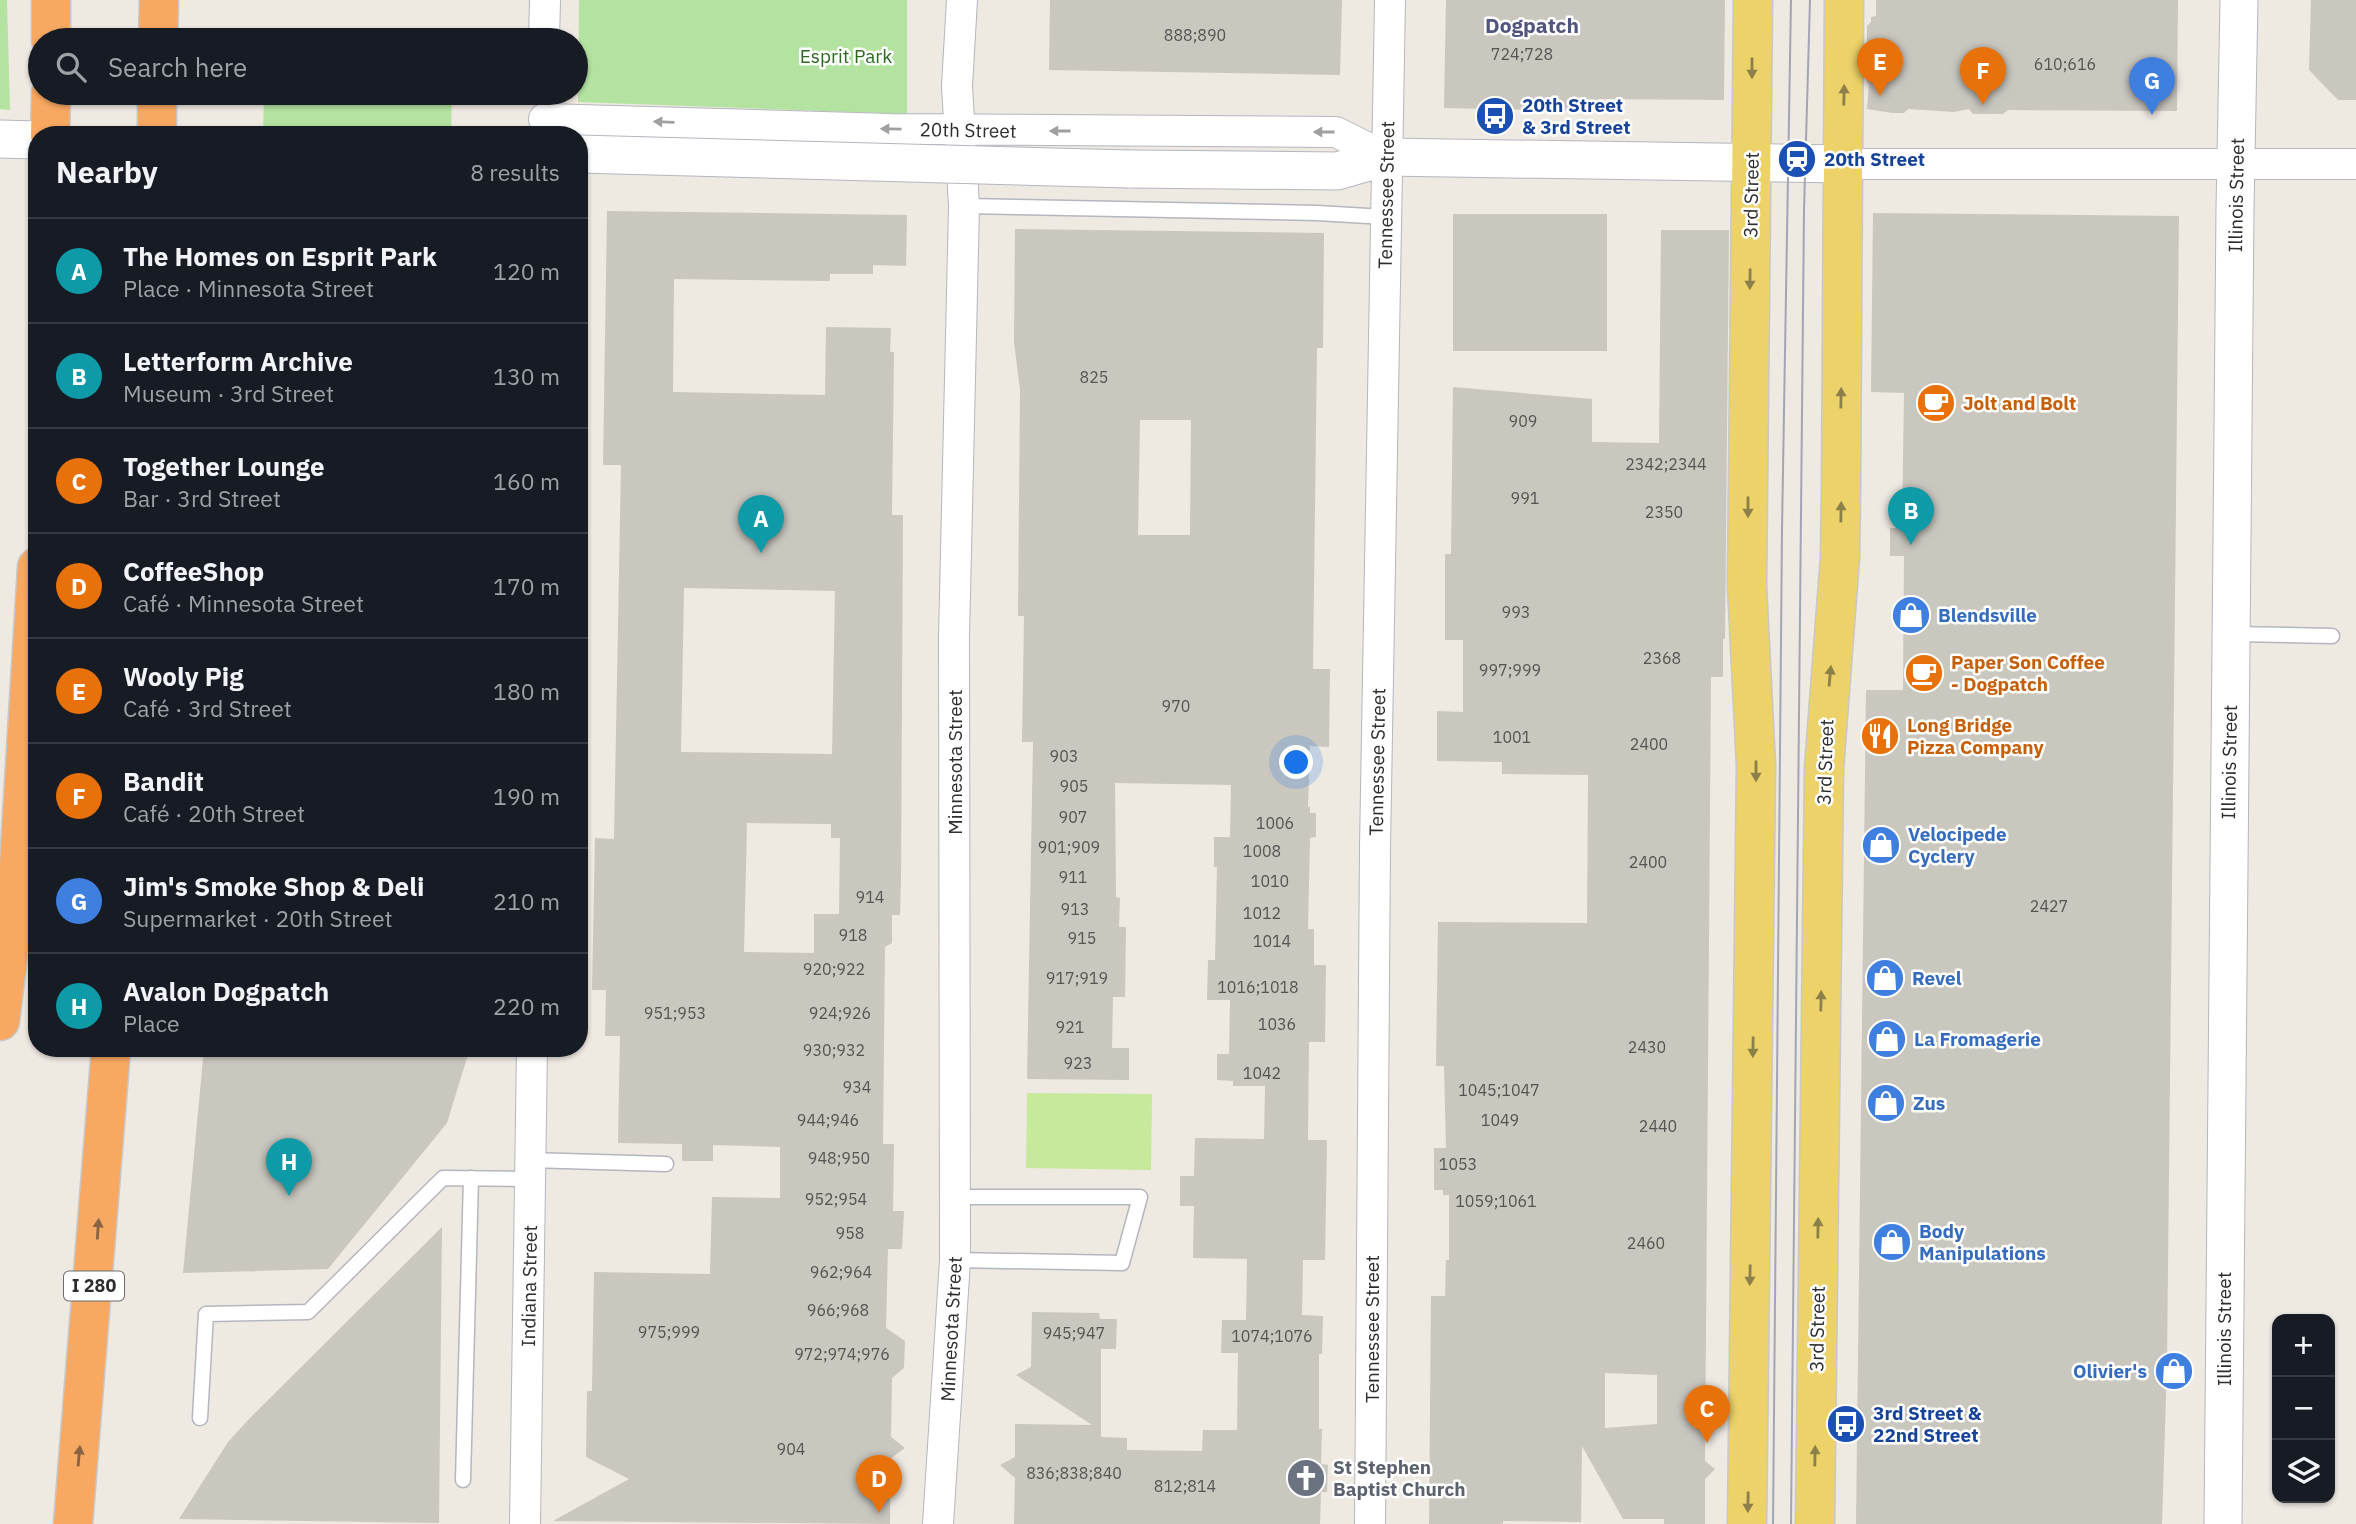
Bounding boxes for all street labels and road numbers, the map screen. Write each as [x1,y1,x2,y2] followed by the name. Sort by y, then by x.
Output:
[919,117,1017,143] street label: 20th Street
[1373,121,1399,269] street label: Tennessee Street
[2223,137,2249,253] street label: Illinois Street
[1738,152,1764,238] street label: 3rd Street
[1364,688,1390,836] street label: Tennessee Street
[943,689,967,835] street label: Minnesota Street
[2216,704,2242,820] street label: Illinois Street
[1812,719,1838,805] street label: 3rd Street
[516,1225,542,1347] street label: Indiana Street
[1360,1255,1384,1403] street label: Tennessee Street
[935,1256,967,1402] street label: Minnesota Street
[64,1272,124,1301] road number: I 280
[2212,1272,2236,1386] street label: Illinois Street
[1804,1286,1830,1372] street label: 3rd Street

